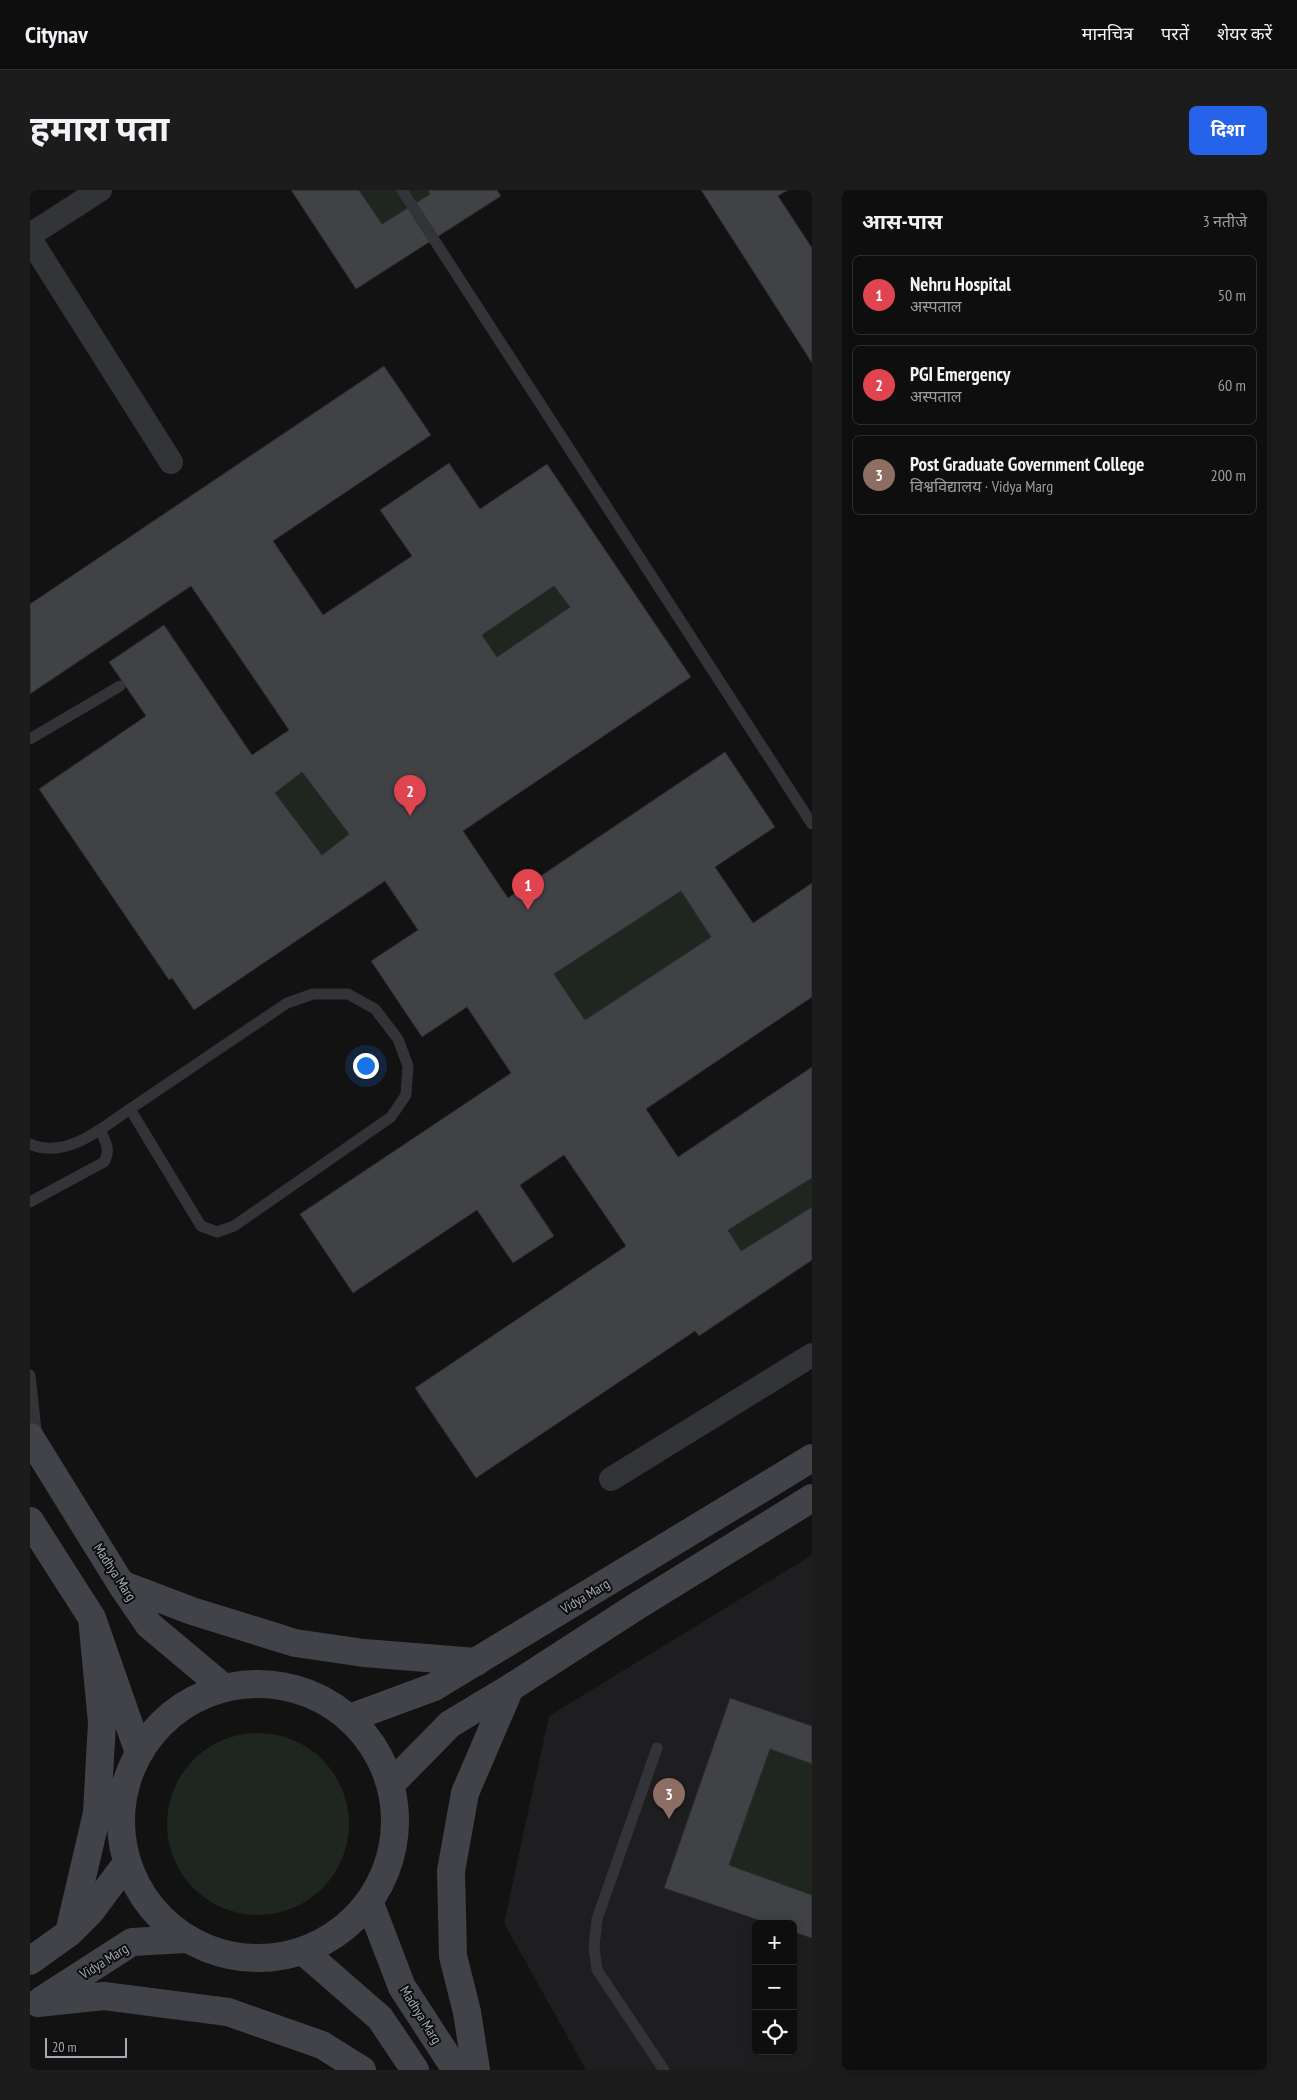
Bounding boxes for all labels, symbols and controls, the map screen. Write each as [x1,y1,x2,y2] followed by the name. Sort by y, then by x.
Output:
[25,19,88,50] text: Citynav
[1082,22,1133,45] text: मानचित्र
[1161,22,1189,45] text: परतें
[1217,22,1272,45] text: शेयर करें
[30,105,169,151] text: हमारा पता
[1189,106,1267,155] button: दिशा
[862,208,942,235] text: आस-पास
[1202,211,1247,231] text: 3 नतीजे
[910,272,1011,296] text: Nehru Hospital
[875,285,883,305] text: 1
[1218,285,1246,305] text: 50 m
[910,296,962,316] text: अस्पताल
[910,362,1010,386] text: PGI Emergency
[875,375,883,395] text: 2
[1218,375,1246,395] text: 60 m
[910,386,962,406] text: अस्पताल
[910,452,1144,476] text: Post Graduate Government College
[875,465,883,485] text: 3
[1211,465,1246,485] text: 200 m
[910,476,1053,496] text: विश्वविद्यालय · Vidya Marg
[394,775,426,816] pin: 2
[512,869,544,910] pin: 1
[353,1053,379,1079] your location
[90,1540,140,1604] street label: Madhya Marg
[556,1574,613,1618] street label: Vidya Marg
[653,1778,685,1819] pin: 3
[752,1920,797,2055] map controls
[752,1920,797,1965] button: +
[76,1939,132,1983] street label: Vidya Marg
[752,1965,797,2010] button: −
[396,1983,446,2047] street label: Madhya Marg
[752,2010,797,2055] button: locate
[45,2035,128,2058] scale bar
[52,2038,77,2056] text: 20 m

